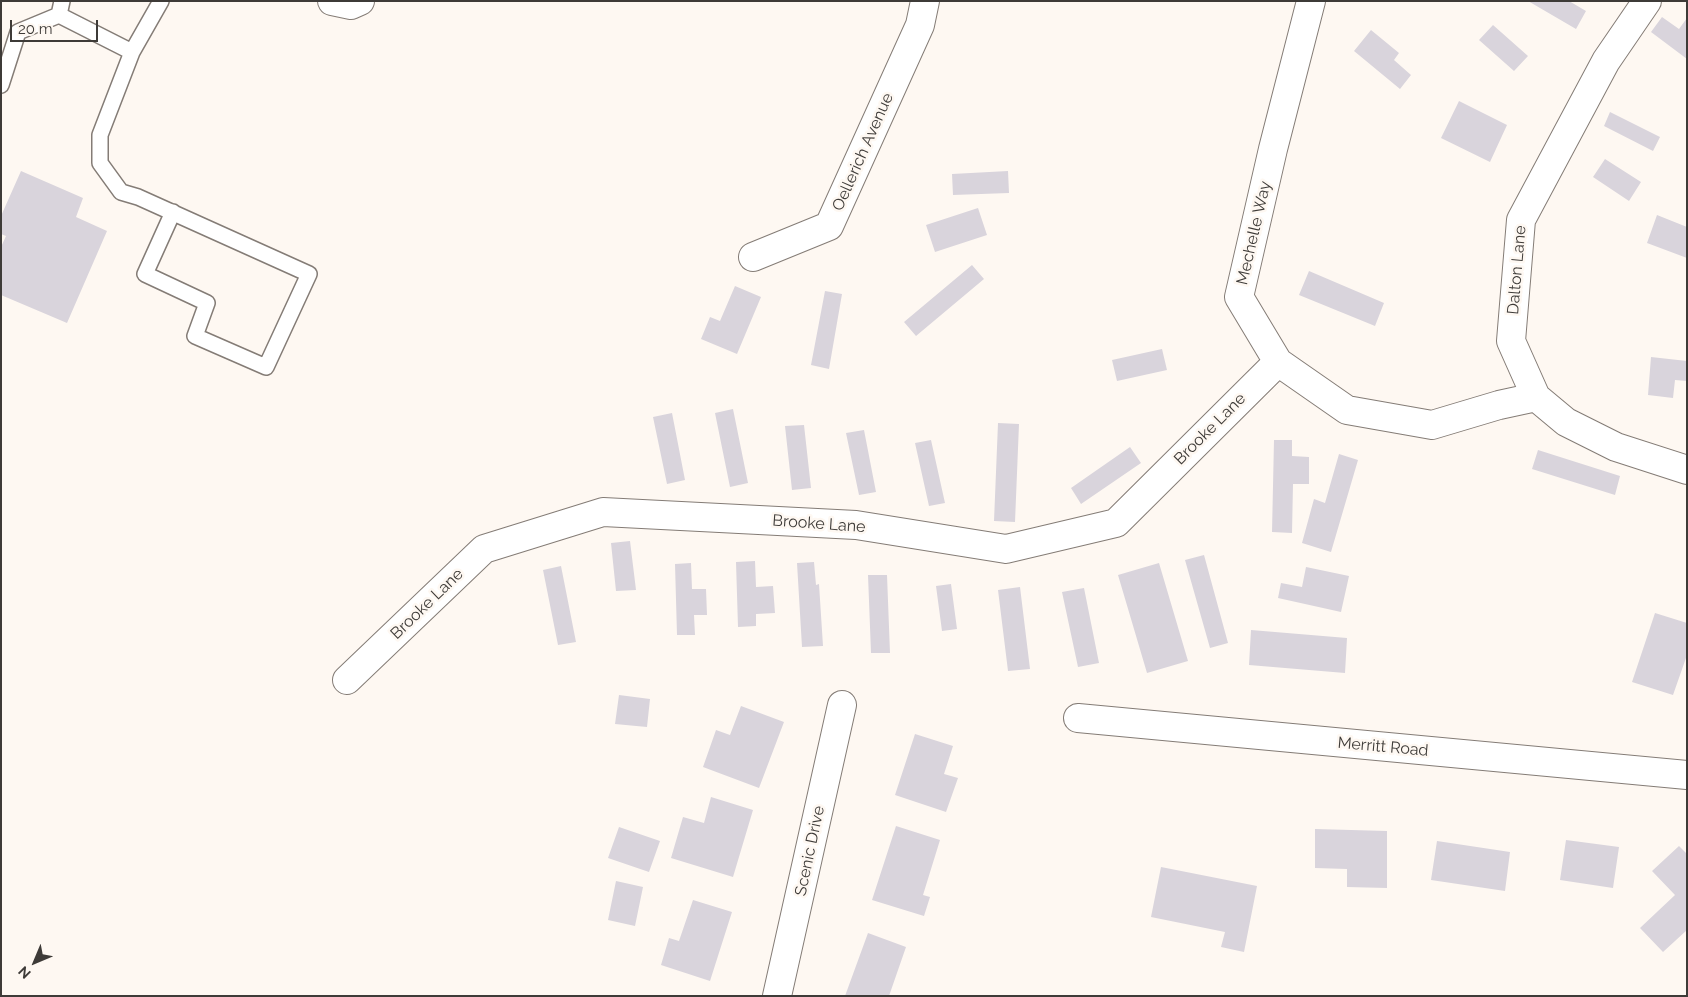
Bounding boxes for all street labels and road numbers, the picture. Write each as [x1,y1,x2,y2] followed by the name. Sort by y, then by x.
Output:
[828,90,898,214] street label: Oellerich Avenue
[1233,179,1275,287] street label: Mechelle Way
[1504,225,1530,315] street label: Dalton Lane
[1170,389,1250,469] street label: Brooke Lane
[772,511,866,537] street label: Brooke Lane
[387,565,467,643] street label: Brooke Lane
[1337,733,1429,761] street label: Merritt Road
[791,804,829,898] street label: Scenic Drive

